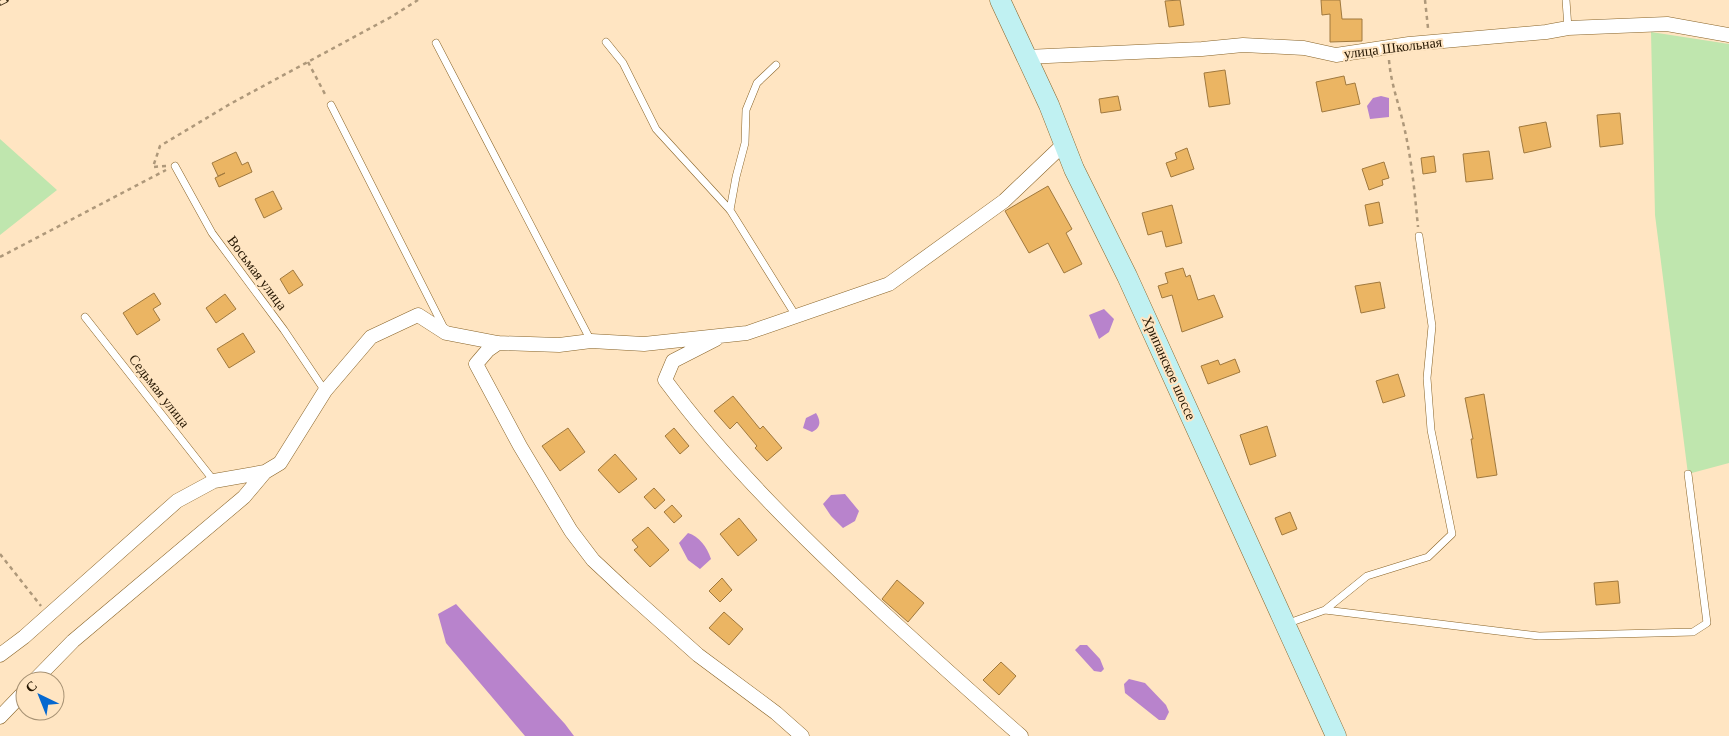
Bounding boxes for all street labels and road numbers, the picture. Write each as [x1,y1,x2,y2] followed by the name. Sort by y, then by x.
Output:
[1343,34,1443,61] street label: улица Школьная
[224,233,290,314] street label: Восьмая улица
[1139,314,1199,422] street label: Хрипанское шоссе
[126,351,193,431] street label: Седьмая улица

